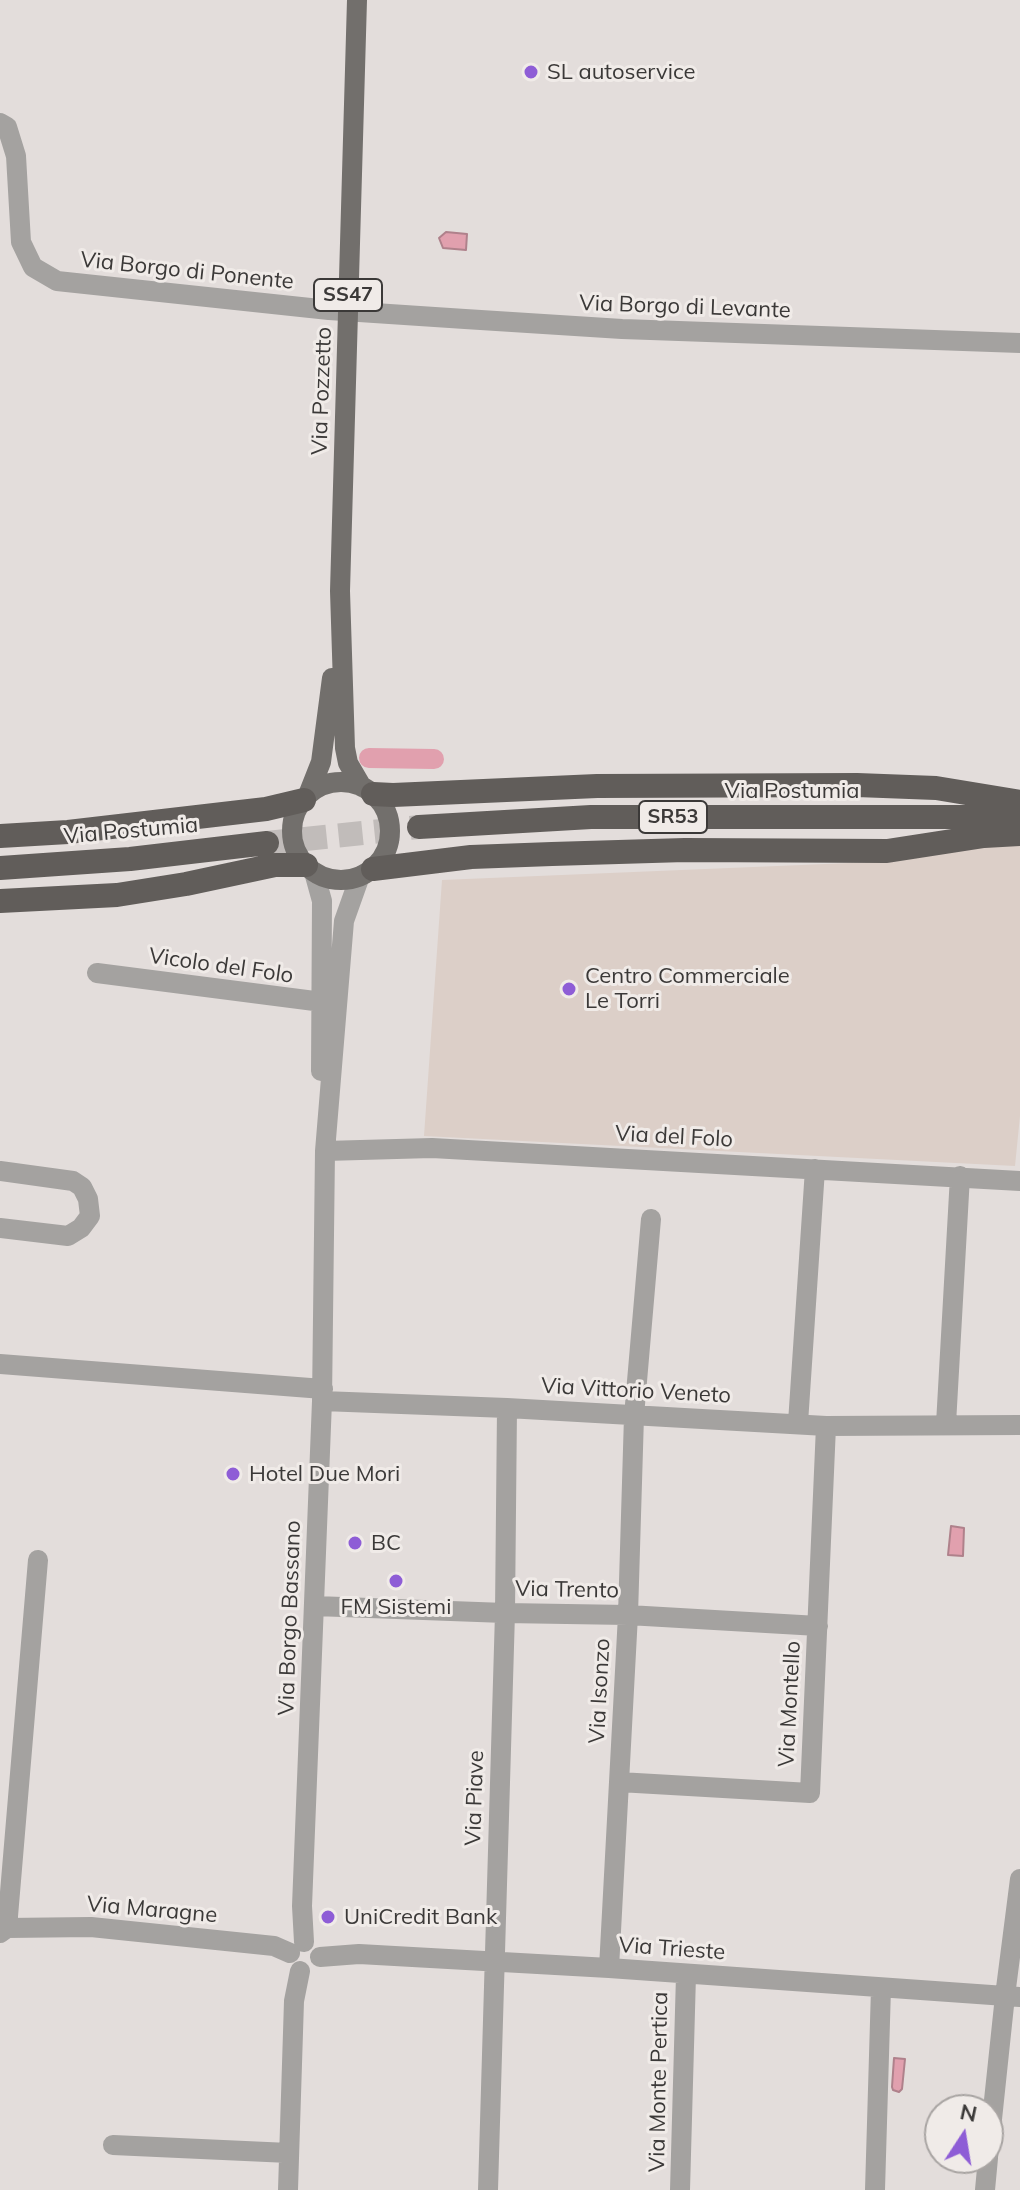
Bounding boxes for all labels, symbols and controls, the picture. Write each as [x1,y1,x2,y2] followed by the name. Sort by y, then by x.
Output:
[547,59,696,85] place label: SL autoservice
[522,63,540,81] marker: SL autoservice
[79,247,295,295] street label: Via Borgo di Ponente
[314,279,382,311] road number: SS47
[579,290,791,324] street label: Via Borgo di Levante
[307,327,337,455] street label: Via Pozzetto
[725,778,859,804] street label: Via Postumia
[639,801,707,833] road number: SR53
[63,812,199,850] street label: Via Postumia
[147,943,295,989] street label: Vicolo del Folo
[585,963,790,1014] place label: Centro Commerciale Le Torri
[560,980,578,998] marker: Centro Commerciale Le Torri
[614,1121,734,1153] street label: Via del Folo
[540,1373,732,1409] street label: Via Vittorio Veneto
[249,1461,400,1487] place label: Hotel Due Mori
[224,1465,242,1483] marker: Hotel Due Mori
[273,1520,307,1716] street label: Via Borgo Bassano
[371,1530,401,1556] place label: BC
[346,1534,364,1552] marker: BC
[387,1572,405,1590] marker: FM Sistemi
[515,1576,619,1604] street label: Via Trento
[341,1594,451,1620] place label: FM Sistemi
[584,1638,616,1744] street label: Via Isonzo
[774,1640,806,1768] street label: Via Montello
[460,1750,490,1846] street label: Via Piave
[86,1891,218,1929] street label: Via Maragne
[344,1904,497,1930] place label: UniCredit Bank
[319,1908,337,1926] marker: UniCredit Bank
[618,1932,726,1966] street label: Via Trieste
[644,1992,674,2172] street label: Via Monte Pertica
[924,2094,1004,2174] north arrow
[958,2097,980,2128] text: N

